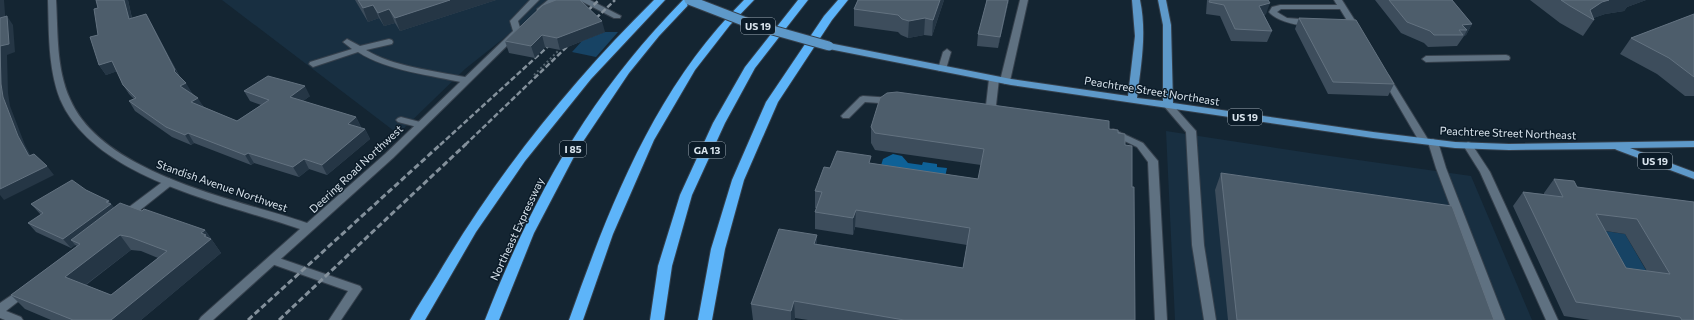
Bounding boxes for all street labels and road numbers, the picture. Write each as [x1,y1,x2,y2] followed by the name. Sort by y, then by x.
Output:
[741,18,775,34] road number: US 19
[1084,73,1221,108] street label: Peachtree Street Northeast
[1228,109,1262,125] road number: US 19
[306,122,405,215] street label: Deering Road Northwest
[1439,124,1577,141] street label: Peachtree Street Northeast
[560,141,586,157] road number: I 85
[689,142,725,158] road number: GA 13
[1638,153,1672,169] road number: US 19
[155,157,290,214] street label: Standish Avenue Northwest
[487,175,546,282] street label: Northeast Expressway

